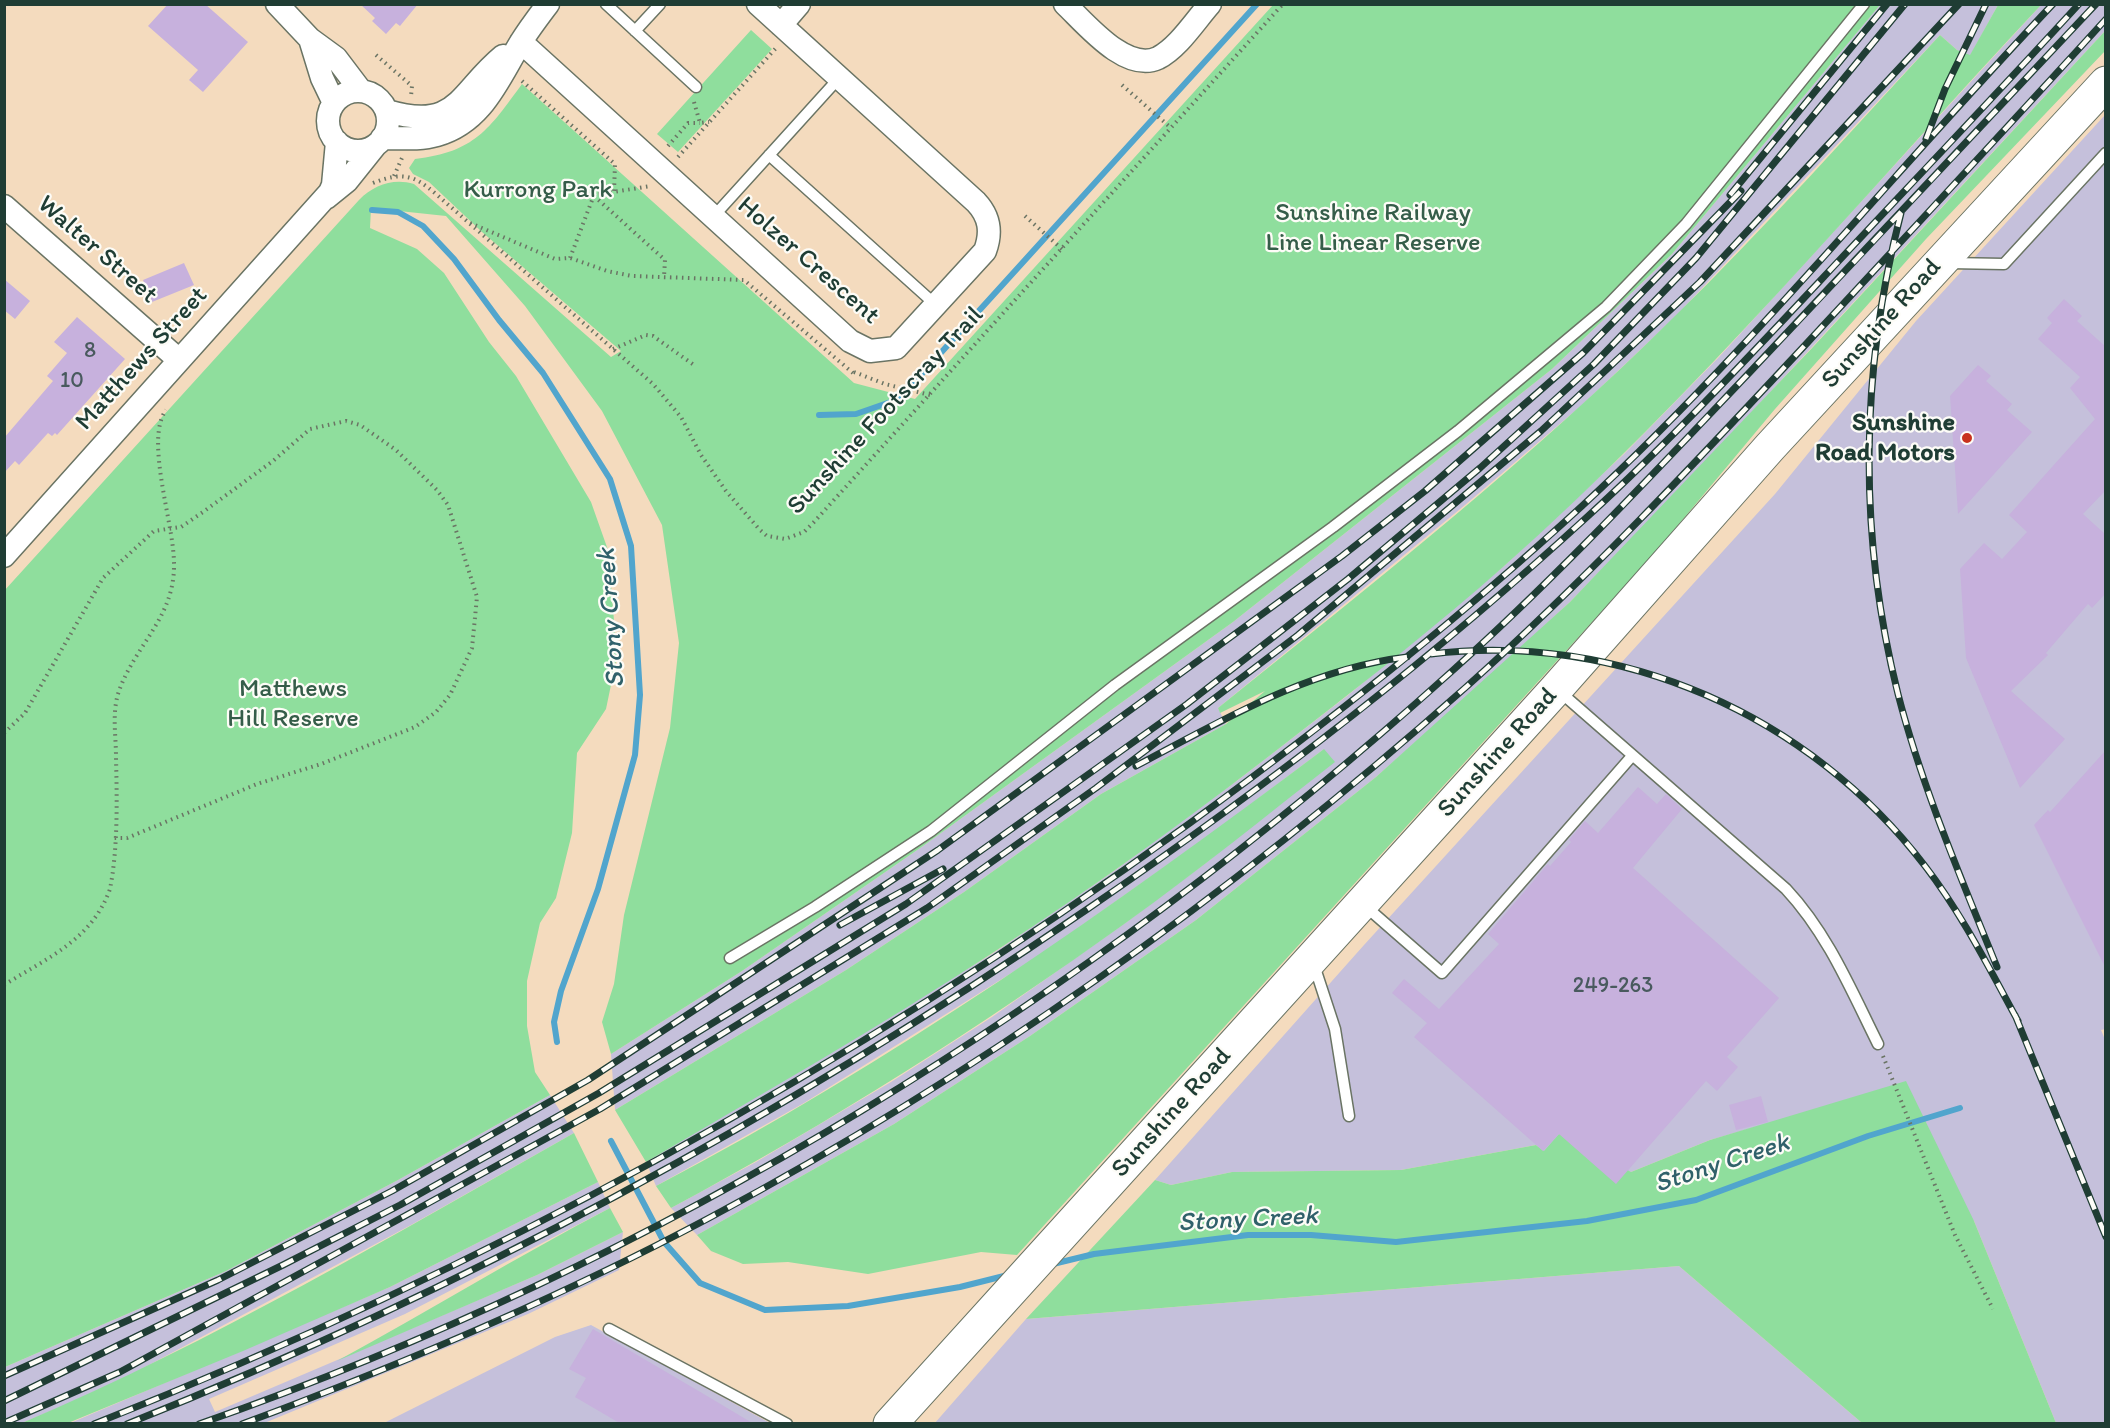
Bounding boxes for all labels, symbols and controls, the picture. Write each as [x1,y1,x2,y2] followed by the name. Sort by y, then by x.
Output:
[463,174,613,206] park label: Kurrong Park
[30,189,164,311] street label: Walter Street
[730,191,886,331] street label: Holzer Crescent
[1266,197,1480,258] park label: Sunshine Railway Line Linear Reserve
[1815,252,1949,396] street label: Sunshine Road
[69,281,215,437] street label: Matthews Street
[781,300,991,522] street label: Sunshine Footscray Trail
[84,338,96,364] house number: 8
[60,368,84,394] house number: 10
[1815,407,1955,468] place label: Sunshine Road Motors
[1960,431,1974,445] marker: Sunshine Road Motors
[591,547,633,689] water label: Stony Creek
[227,673,359,734] park label: Matthews Hill Reserve
[1431,681,1565,825] street label: Sunshine Road
[1573,973,1653,999] house number: 249-263
[1105,1041,1239,1185] street label: Sunshine Road
[1651,1127,1793,1201] water label: Stony Creek
[1177,1200,1319,1240] water label: Stony Creek

